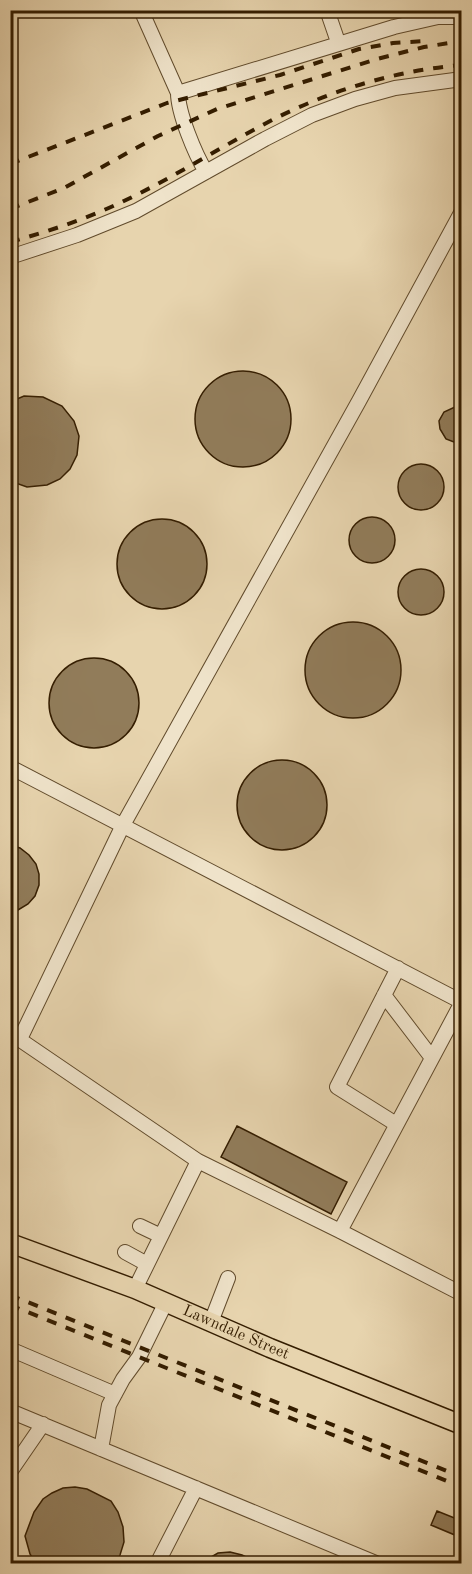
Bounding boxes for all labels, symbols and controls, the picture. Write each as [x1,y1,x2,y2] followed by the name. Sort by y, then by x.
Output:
[180,1303,292,1363] street label: Lawndale Street

